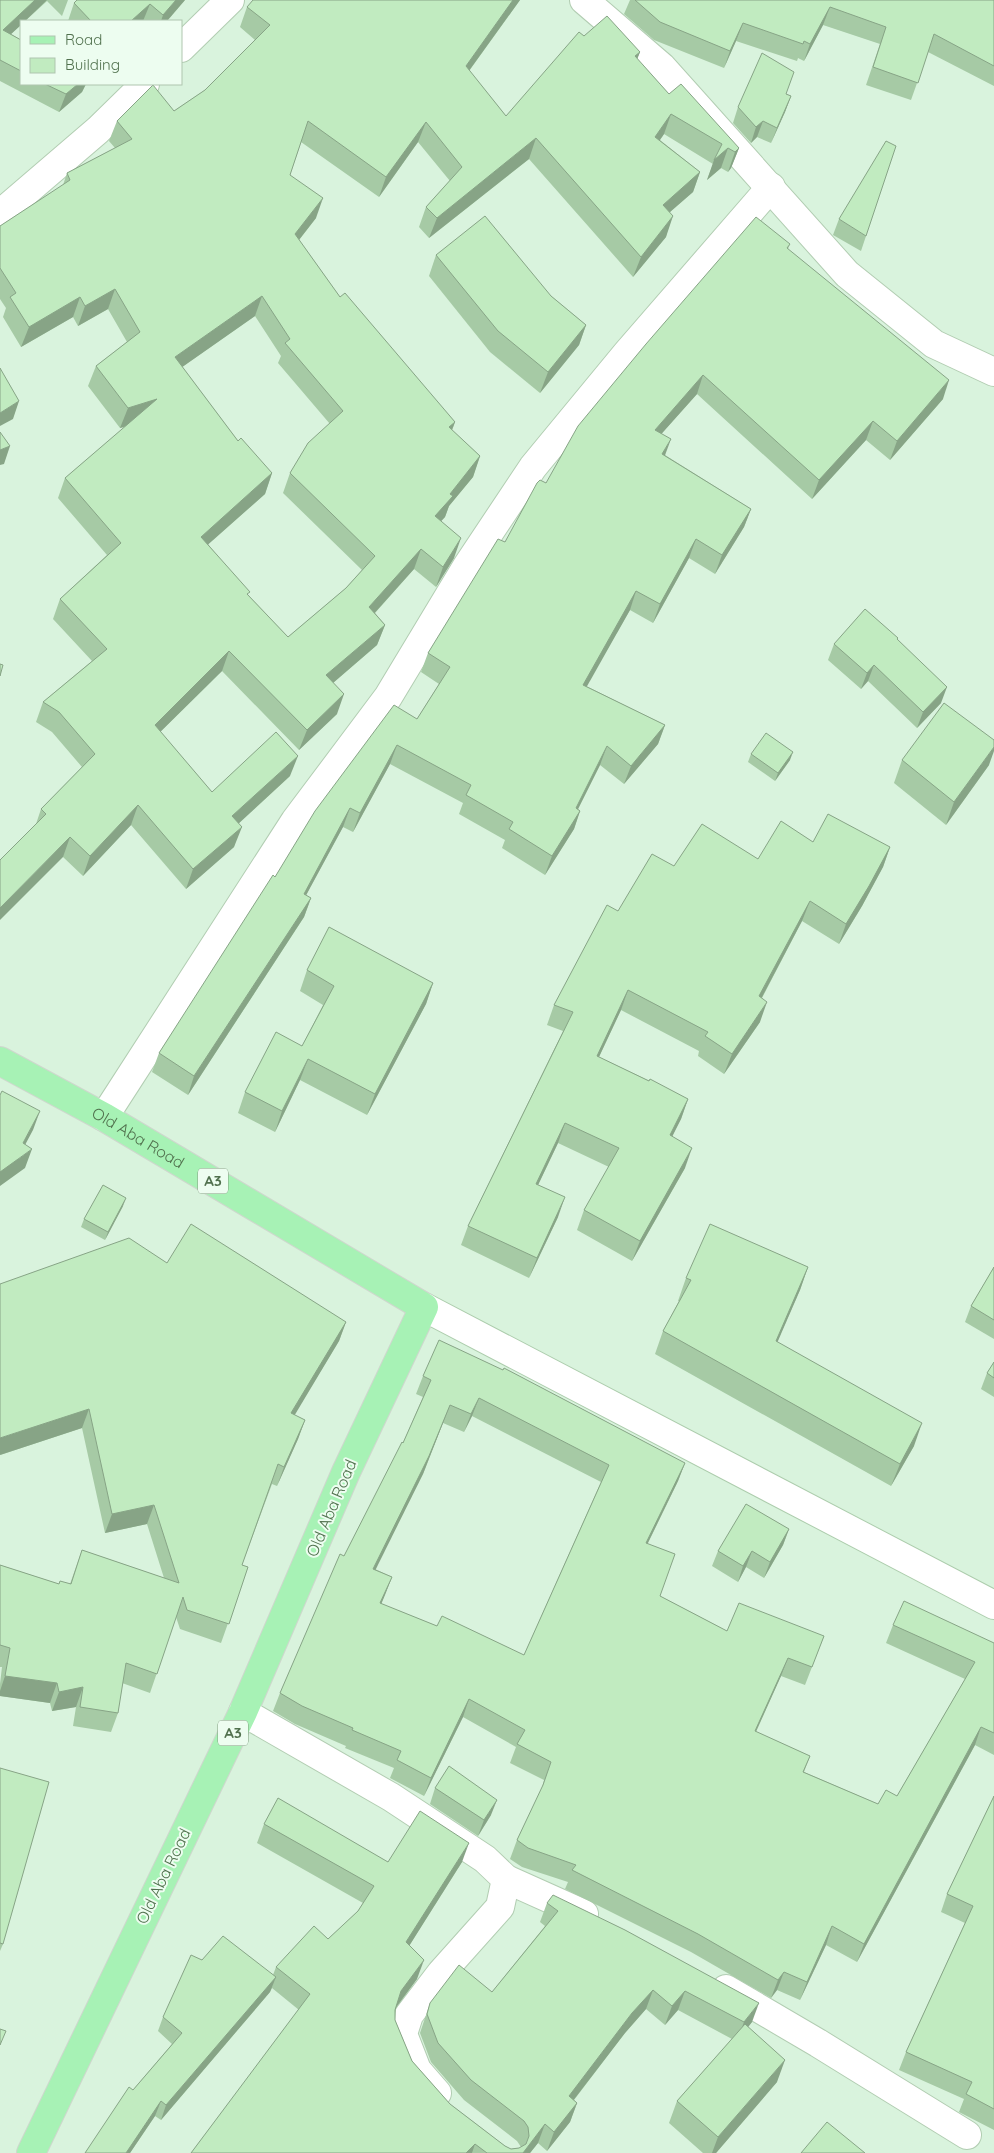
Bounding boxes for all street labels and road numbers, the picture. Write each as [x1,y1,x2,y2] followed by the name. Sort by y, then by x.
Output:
[89,1103,188,1172] street label: Old Aba Road
[198,1168,228,1194] road number: A3
[302,1456,360,1560] street label: Old Aba Road
[218,1720,248,1746] road number: A3
[131,1825,195,1927] street label: Old Aba Road

